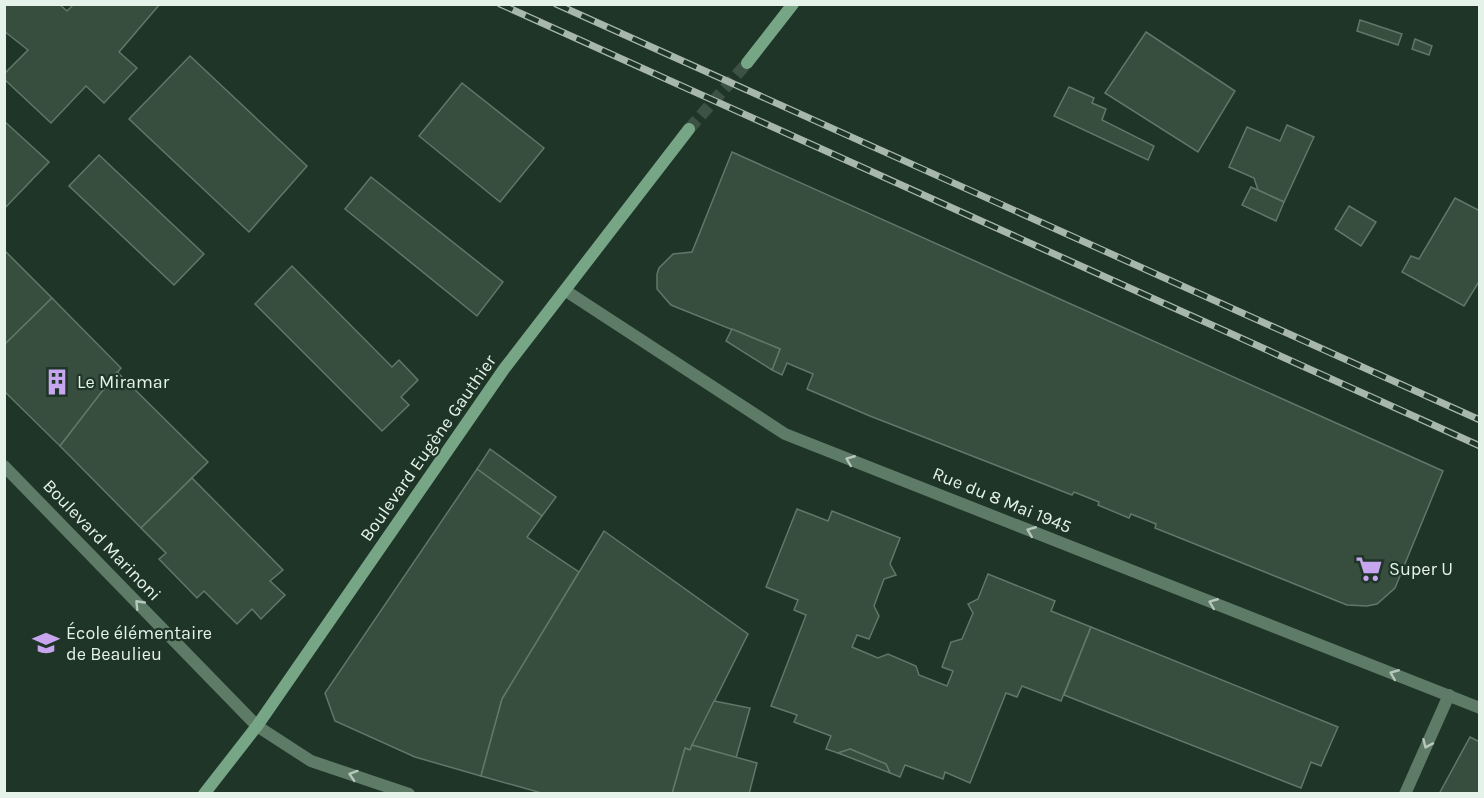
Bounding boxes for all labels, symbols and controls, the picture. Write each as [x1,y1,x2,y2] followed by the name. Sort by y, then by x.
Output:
[355,350,501,545] street label: Boulevard Eugène Gauthier
[42,367,72,397] building icon: Le Miramar
[77,371,170,393] place label: Le Miramar
[845,455,856,467] one-way arrow
[929,462,1075,538] street label: Rue du 8 Mai 1945
[38,475,166,605] street label: Boulevard Marinoni
[1026,526,1037,538] one-way arrow
[1354,554,1384,584] supermarket icon: Super U
[1389,558,1453,580] place label: Super U
[1208,598,1219,610] one-way arrow
[135,601,146,612] one-way arrow
[66,621,212,665] place label: École élémentaire de Beaulieu
[31,628,61,658] school or university icon: École élémentaire de Beaulieu
[1389,669,1400,681] one-way arrow
[1422,738,1434,749] one-way arrow
[348,770,359,782] one-way arrow

